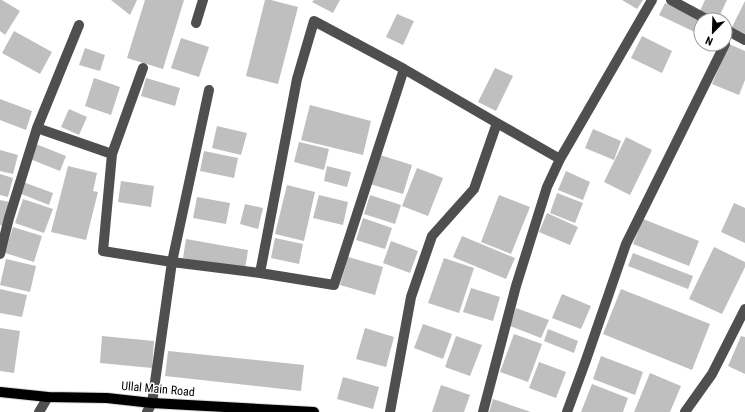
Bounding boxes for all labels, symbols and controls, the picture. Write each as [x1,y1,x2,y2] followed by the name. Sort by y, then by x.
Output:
[693,12,733,52] north arrow
[703,33,715,48] text: N
[121,379,195,399] street label: Ullal Main Road

